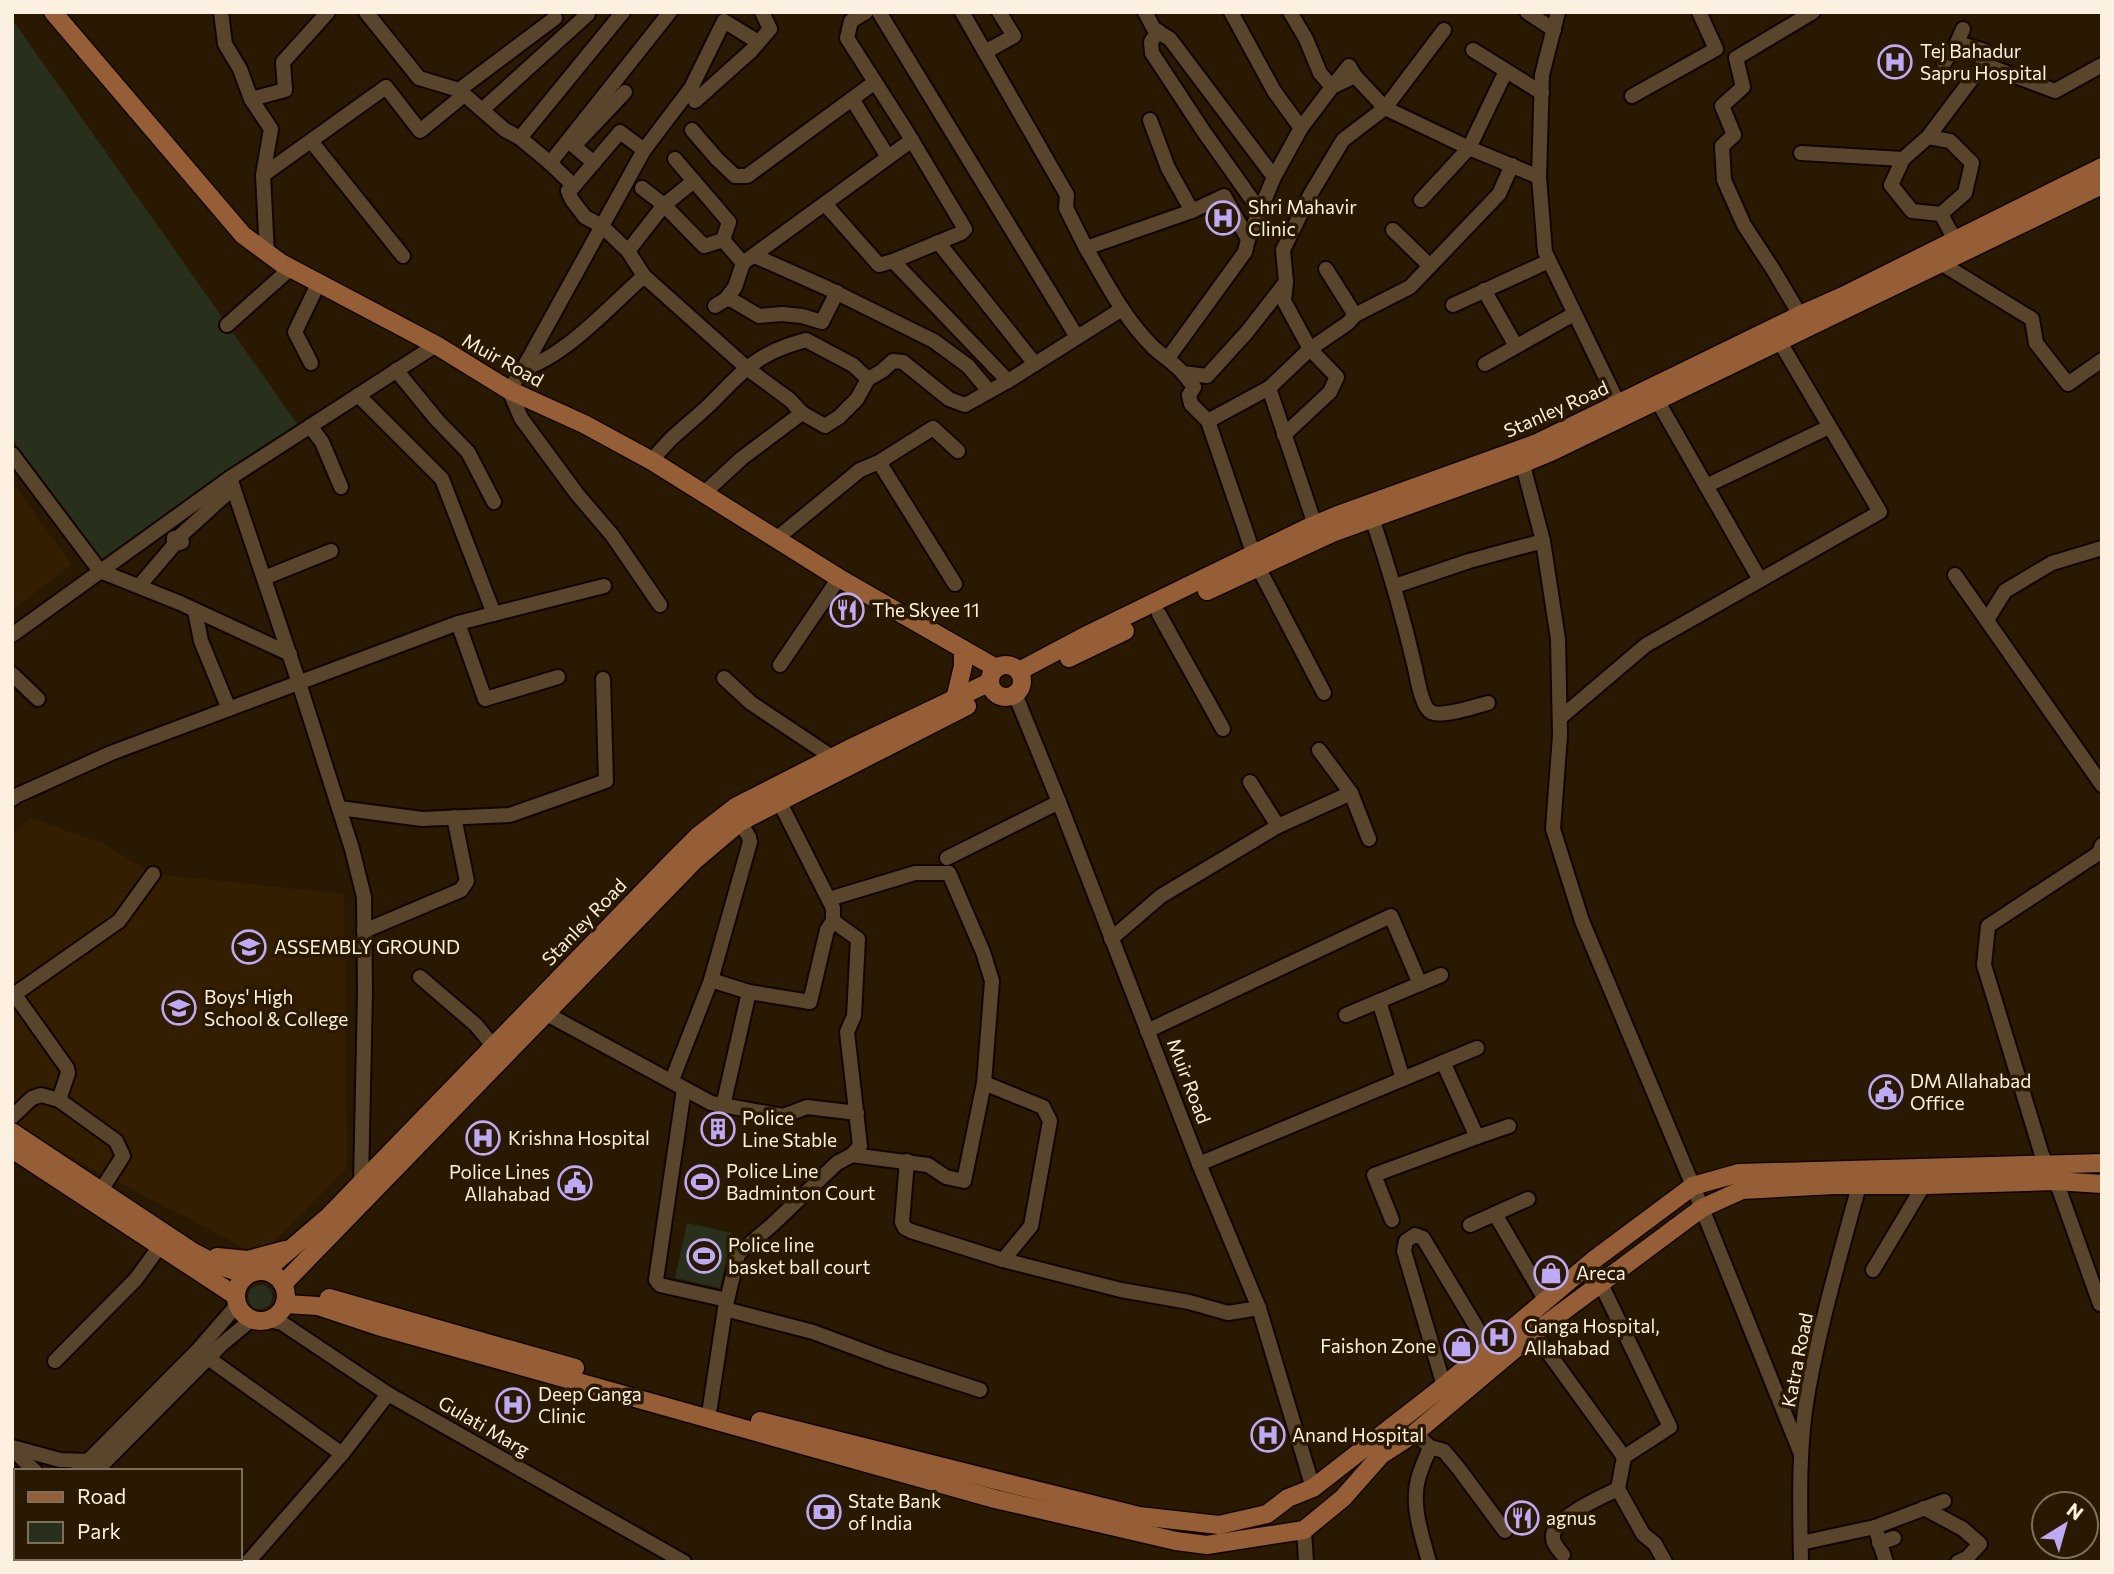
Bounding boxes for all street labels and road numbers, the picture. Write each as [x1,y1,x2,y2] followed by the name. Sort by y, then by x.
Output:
[459,328,548,391] street label: Muir Road
[1500,375,1612,442] street label: Stanley Road
[536,873,631,970] street label: Stanley Road
[1163,1035,1216,1127] street label: Muir Road
[1776,1311,1817,1409] street label: Katra Road
[435,1390,534,1461] street label: Gulati Marg

